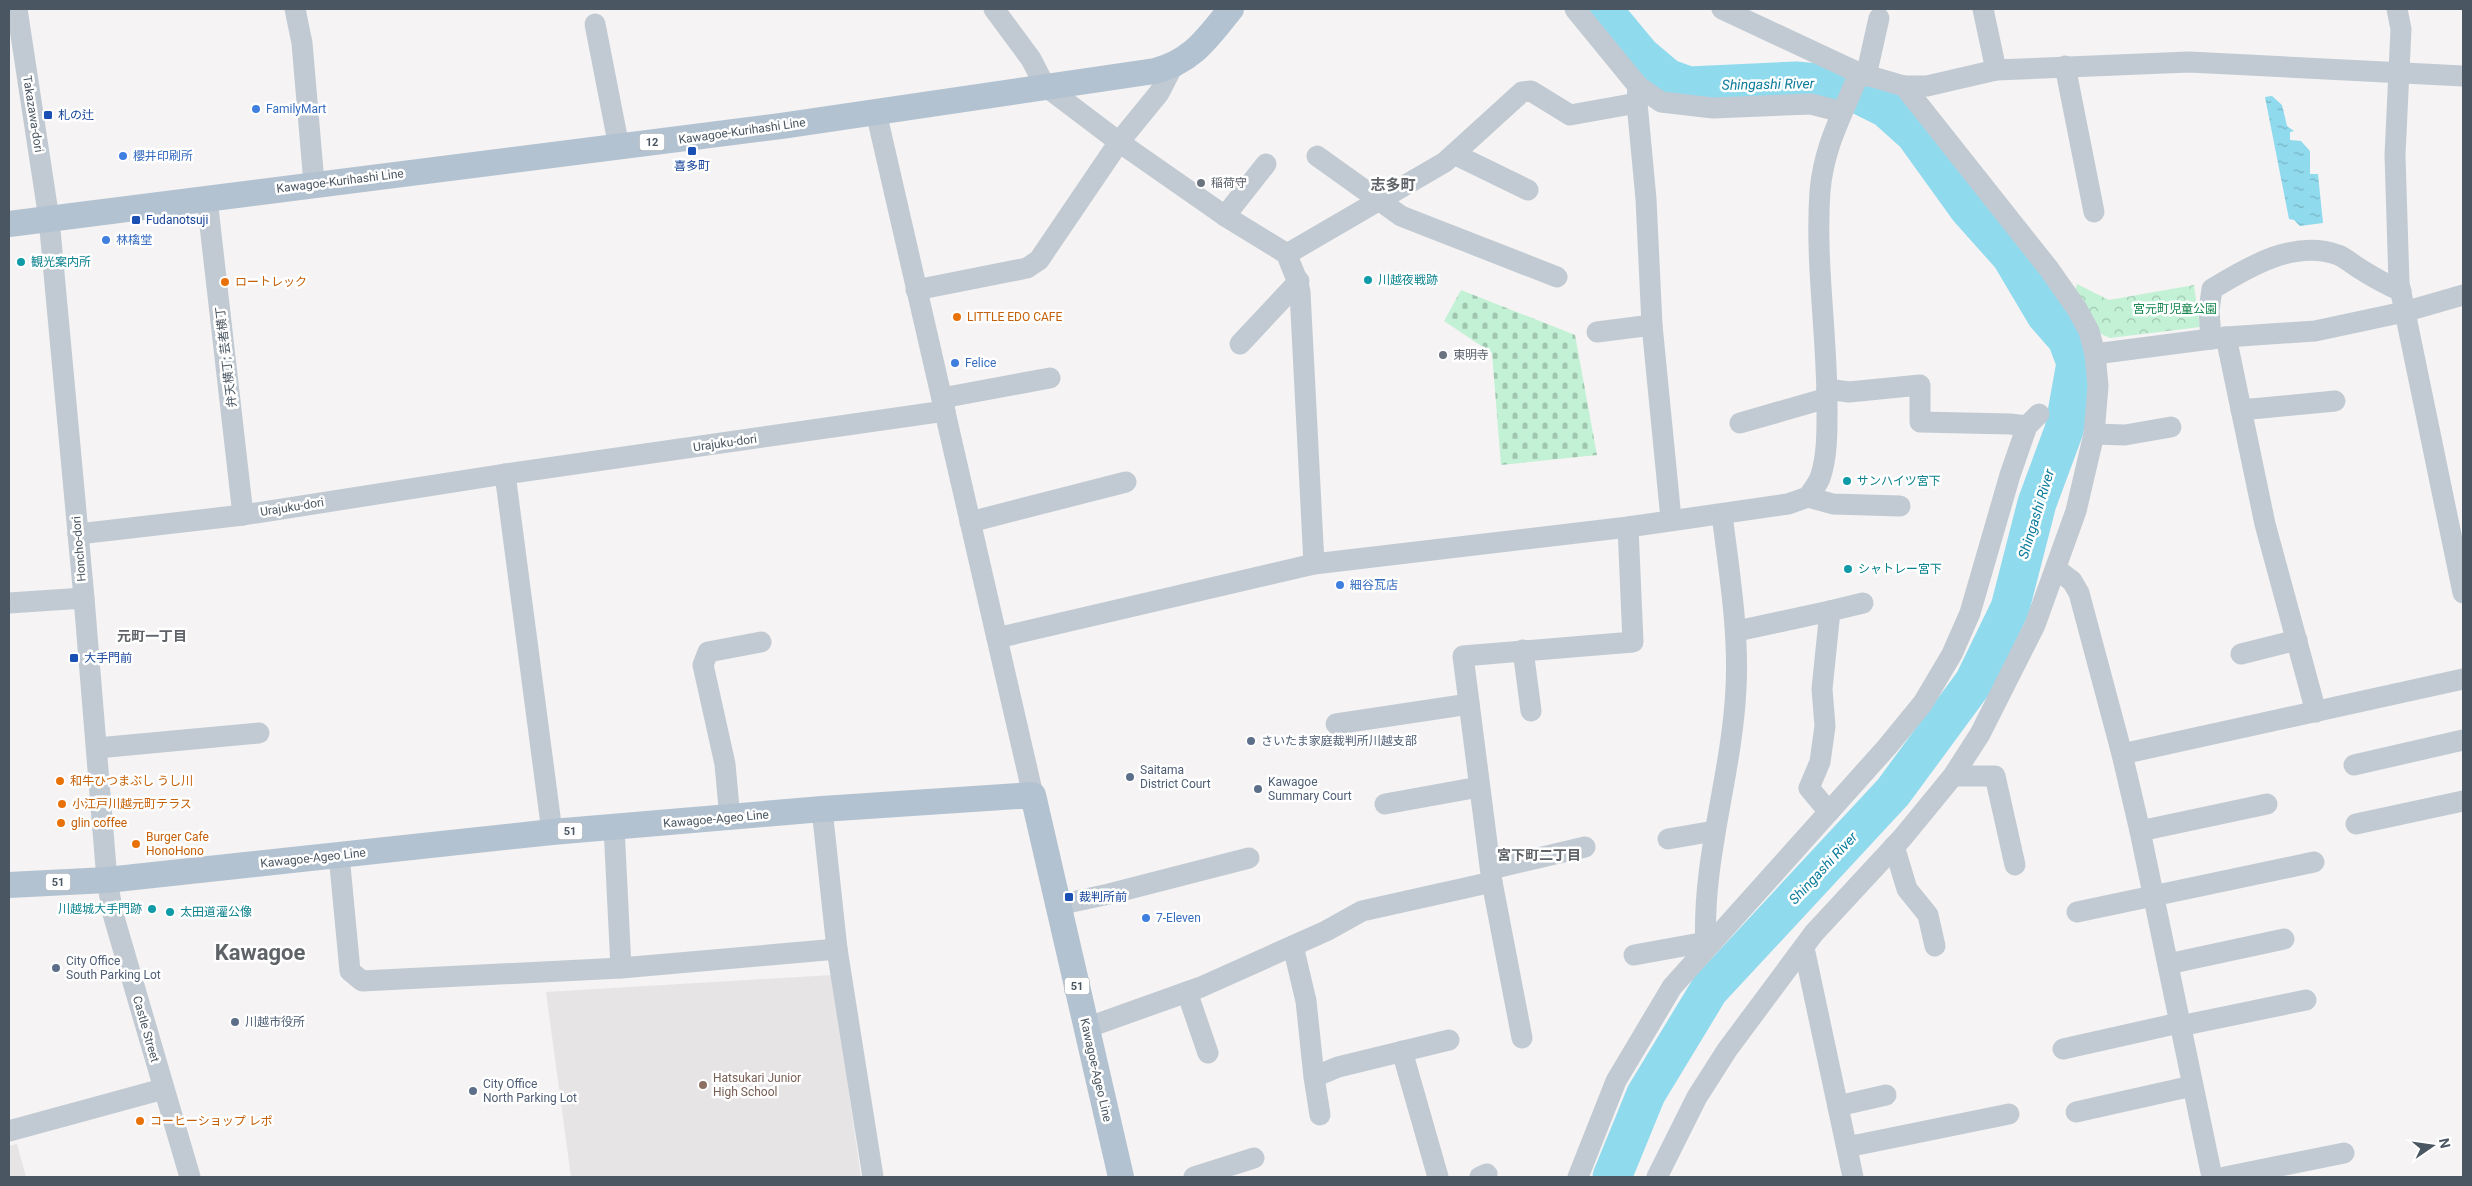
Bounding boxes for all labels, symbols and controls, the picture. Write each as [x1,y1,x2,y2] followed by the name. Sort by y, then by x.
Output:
[20,75,46,153] street label: Takazawa-dori
[1722,75,1815,93] water label: Shingashi River
[266,102,326,116] place label: FamilyMart
[250,103,262,115] marker: FamilyMart
[58,108,94,122] place label: 札の辻
[42,109,54,121] marker: 札の辻
[678,115,806,147] street label: Kawagoe-Kurihashi Line
[640,134,664,150] road number: 12
[686,145,698,157] marker: 喜多町
[133,149,193,163] place label: 櫻井印刷所
[117,150,129,162] marker: 櫻井印刷所
[674,159,710,173] place label: 喜多町
[276,166,404,196] street label: Kawagoe-Kurihashi Line
[1211,176,1247,190] place label: 稲荷守
[1370,176,1416,194] district label: 志多町
[1195,177,1207,189] marker: 稲荷守
[146,213,208,227] place label: Fudanotsuji
[130,214,142,226] marker: Fudanotsuji
[116,233,152,247] place label: 林檎堂
[100,234,112,246] marker: 林檎堂
[31,255,91,269] place label: 観光案内所
[15,256,27,268] marker: 観光案内所
[1378,273,1438,287] place label: 川越夜戦跡
[1362,274,1374,286] marker: 川越夜戦跡
[235,275,307,289] place label: ロートレック
[219,276,231,288] marker: ロートレック
[2133,302,2217,316] park label: 宮元町児童公園
[213,306,239,408] street label: 弁天横丁; 芸者横丁
[967,310,1062,324] place label: LITTLE EDO CAFE
[951,311,963,323] marker: LITTLE EDO CAFE
[1453,348,1489,362] place label: 東明寺
[1437,349,1449,361] marker: 東明寺
[965,356,996,370] place label: Felice
[949,357,961,369] marker: Felice
[692,432,758,454] street label: Urajuku-dori
[2015,467,2057,561] water label: Shingashi River
[1857,474,1941,488] place label: サンハイツ宮下
[1841,475,1853,487] marker: サンハイツ宮下
[259,495,325,519] street label: Urajuku-dori
[69,516,89,582] street label: Honcho-dori
[1858,562,1942,576] place label: シャトレー宮下
[1842,563,1854,575] marker: シャトレー宮下
[1350,578,1398,592] place label: 細谷瓦店
[1334,579,1346,591] marker: 細谷瓦店
[117,628,187,644] district label: 元町一丁目
[84,651,132,665] place label: 大手門前
[68,652,80,664] marker: 大手門前
[1261,734,1417,748] place label: さいたま家庭裁判所川越支部
[1245,735,1257,747] marker: さいたま家庭裁判所川越支部
[1140,763,1211,791] place label: Saitama District Court
[1124,771,1136,783] marker: Saitama District Court
[70,774,193,788] place label: 和牛ひつまぶし うし川
[54,775,66,787] marker: 和牛ひつまぶし うし川
[1268,775,1352,803] place label: Kawagoe Summary Court
[1252,783,1264,795] marker: Kawagoe Summary Court
[72,797,192,811] place label: 小江戸川越元町テラス
[56,798,68,810] marker: 小江戸川越元町テラス
[663,807,769,831] street label: Kawagoe-Ageo Line
[71,816,127,830] place label: glin coffee
[55,817,67,829] marker: glin coffee
[558,822,582,839] road number: 51
[1786,828,1861,907] water label: Shingashi River
[146,830,209,858] place label: Burger Cafe HonoHono
[130,838,142,850] marker: Burger Cafe HonoHono
[260,845,366,871] street label: Kawagoe-Ageo Line
[1497,847,1581,863] district label: 宮下町二丁目
[46,874,70,890] road number: 51
[1079,890,1127,904] place label: 裁判所前
[1063,891,1075,903] marker: 裁判所前
[58,902,142,916] place label: 川越城大手門跡
[146,903,158,915] marker: 川越城大手門跡
[180,905,252,919] place label: 太田道灌公像
[164,906,176,918] marker: 太田道灌公像
[1156,911,1201,925] place label: 7-Eleven
[1140,912,1152,924] marker: 7-Eleven
[215,940,305,965] district label: Kawagoe
[66,954,161,982] place label: City Office South Parking Lot
[50,962,62,974] marker: City Office South Parking Lot
[1064,978,1090,994] road number: 51
[130,994,162,1064] street label: Castle Street
[245,1015,305,1029] place label: 川越市役所
[229,1016,241,1028] marker: 川越市役所
[1077,1017,1115,1123] street label: Kawagoe-Ageo Line
[713,1071,801,1099] place label: Hatsukari Junior High School
[483,1077,577,1105] place label: City Office North Parking Lot
[697,1079,709,1091] marker: Hatsukari Junior High School
[467,1085,479,1097] marker: City Office North Parking Lot
[150,1114,273,1128] place label: コーヒーショップ レポ
[134,1115,146,1127] marker: コーヒーショップ レポ
[2407,1121,2457,1171] north arrow
[2436,1136,2454,1150] text: N

